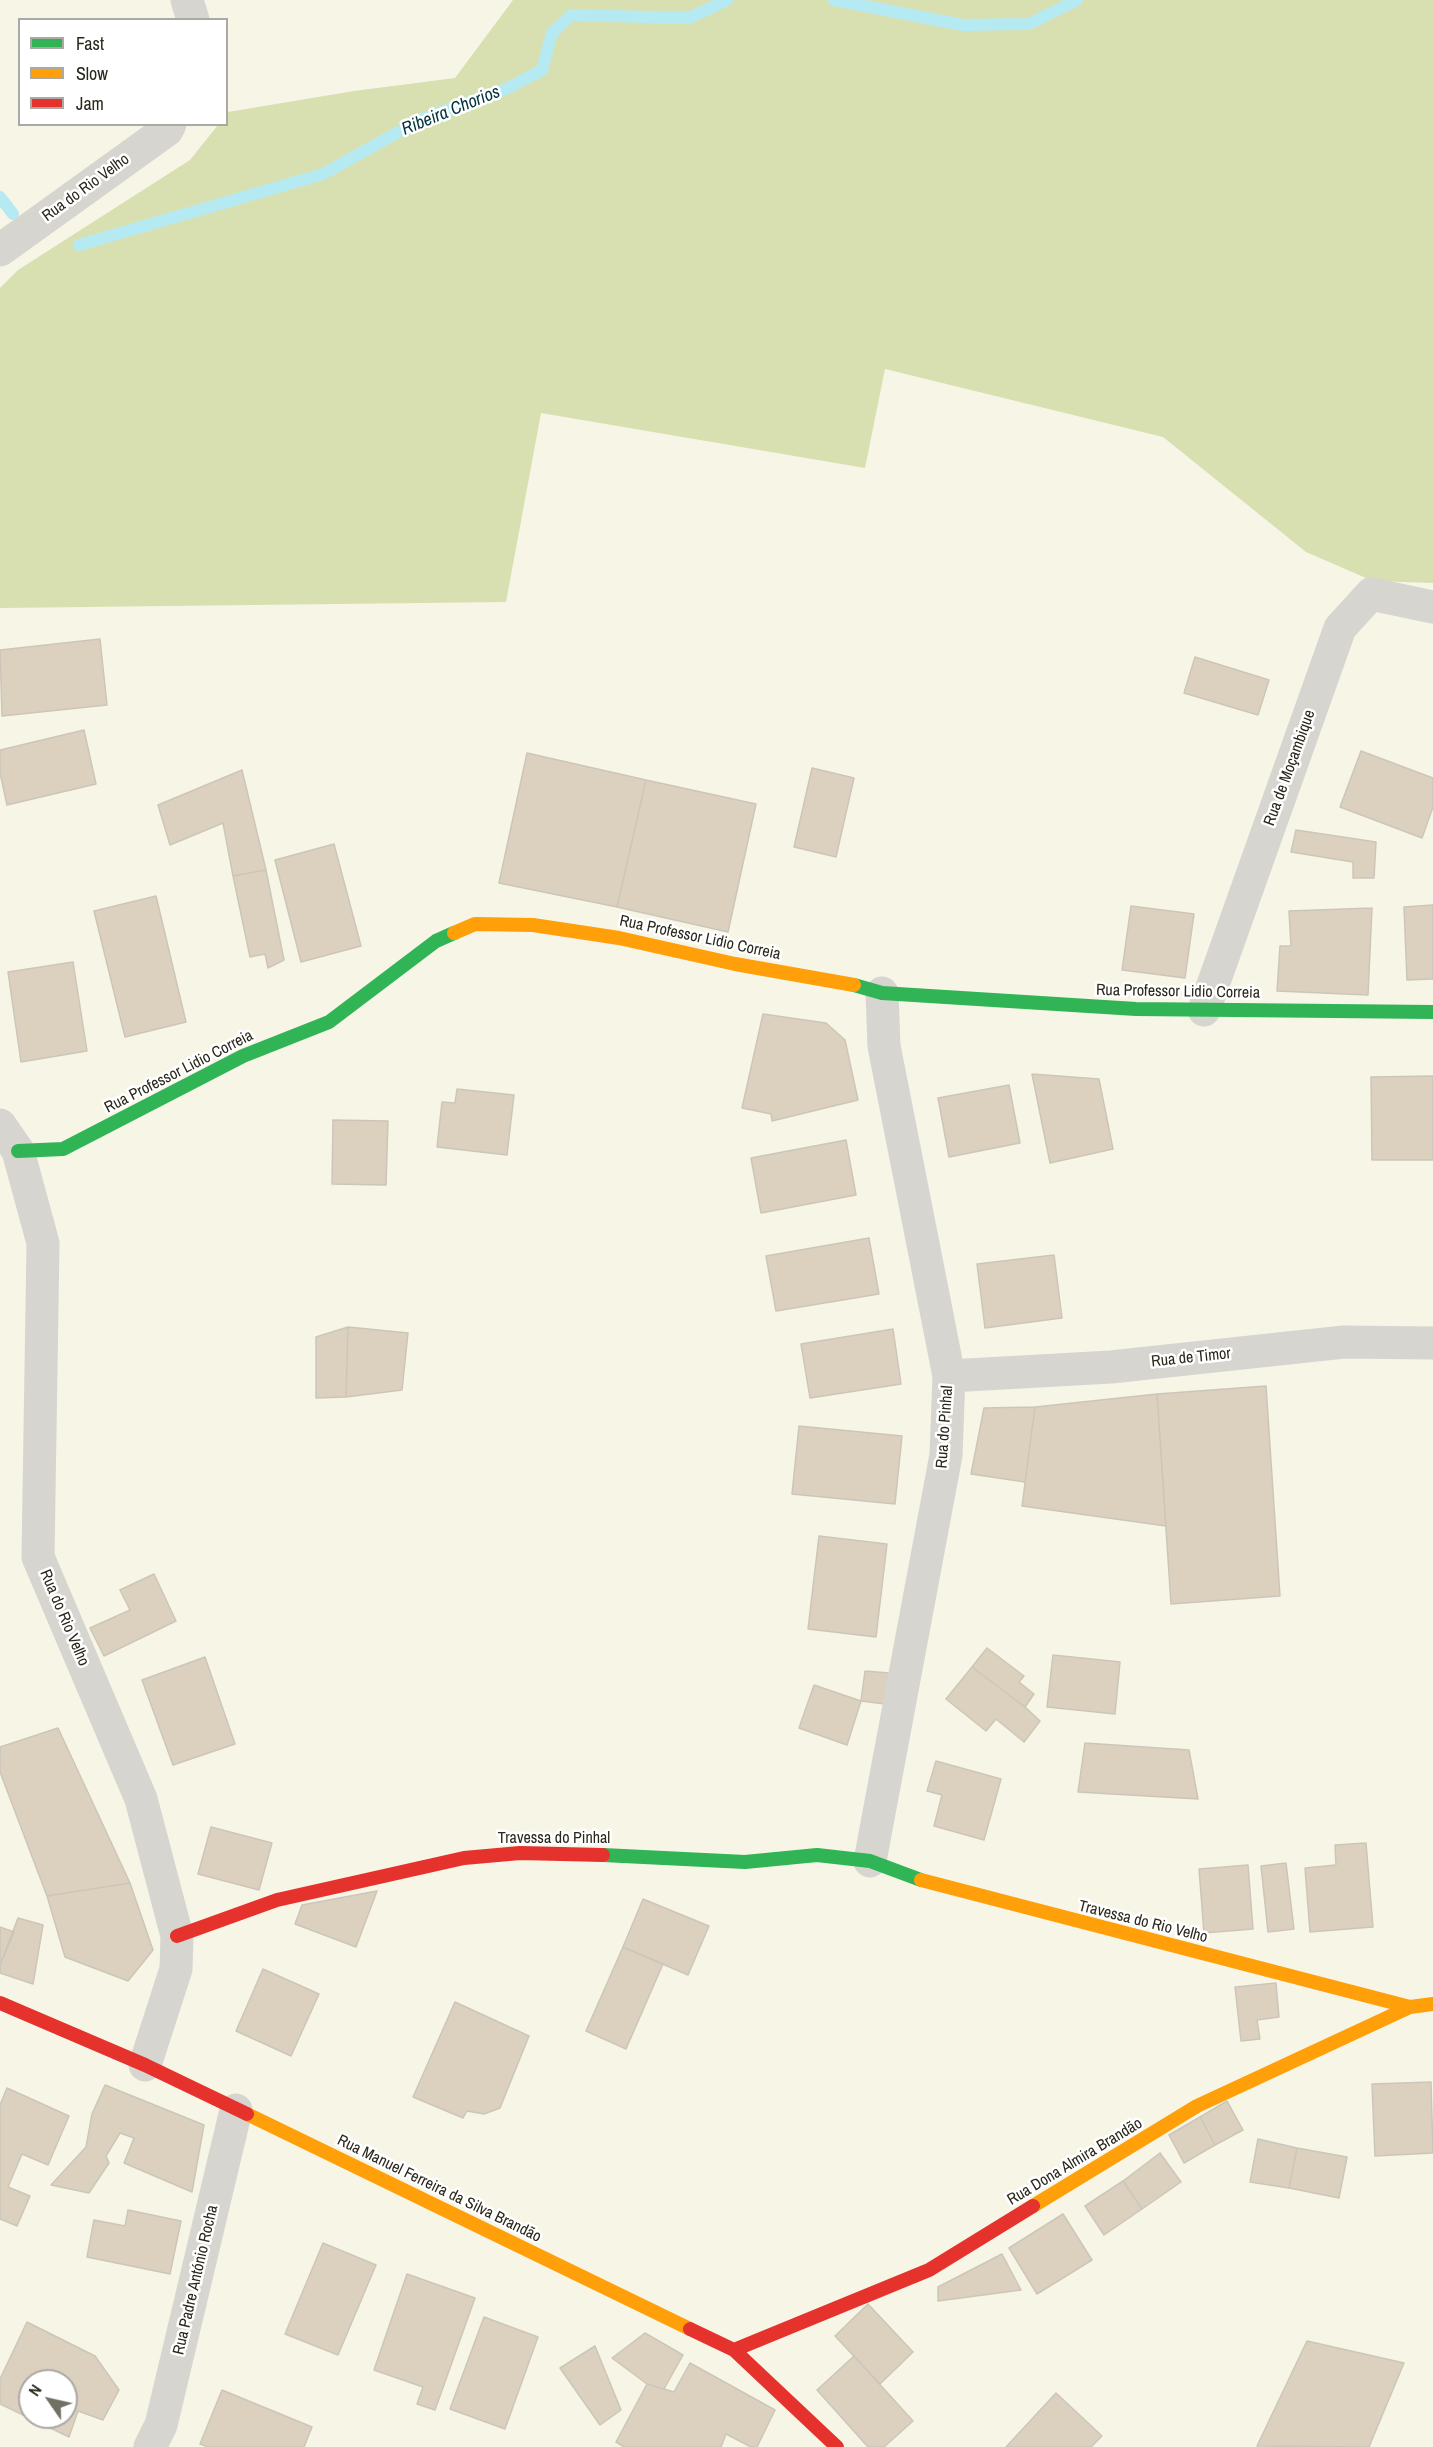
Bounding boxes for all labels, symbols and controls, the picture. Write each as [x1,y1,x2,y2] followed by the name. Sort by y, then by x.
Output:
[18,18,228,126] legend
[76,31,104,56] text: Fast
[76,61,108,86] text: Slow
[399,81,503,141] water label: Ribeira Chorios
[76,91,104,116] text: Jam
[39,150,133,226] street label: Rua do Rio Velho
[1260,707,1320,829] street label: Rua de Moçambique
[618,912,782,964] street label: Rua Professor Lidio Correia
[1096,981,1260,1003] street label: Rua Professor Lidio Correia
[102,1026,256,1118] street label: Rua Professor Lidio Correia
[1150,1344,1232,1372] street label: Rua de Timor
[933,1385,957,1469] street label: Rua do Pinhal
[35,1567,93,1669] street label: Rua do Rio Velho
[498,1829,610,1849] street label: Travessa do Pinhal
[1077,1897,1209,1947] street label: Travessa do Rio Velho
[1004,2114,1146,2210] street label: Rua Dona Almira Brandão
[334,2131,544,2247] street label: Rua Manuel Ferreira da Silva Brandão
[169,2203,223,2357] street label: Rua Padre António Rocha
[18,2369,78,2429] north arrow
[23,2380,47,2400] text: N

